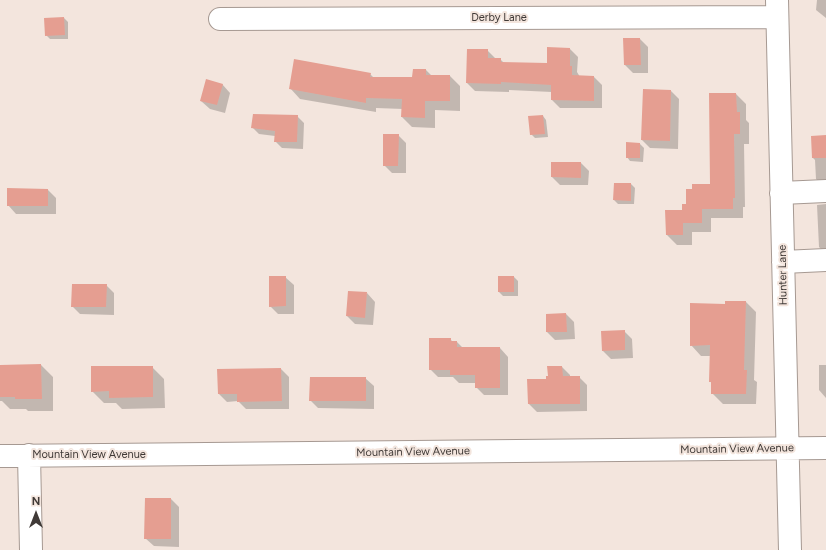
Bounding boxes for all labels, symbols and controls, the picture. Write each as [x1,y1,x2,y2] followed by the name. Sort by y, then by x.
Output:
[471,11,527,25] street label: Derby Lane
[776,245,790,305] street label: Hunter Lane
[680,441,794,457] street label: Mountain View Avenue
[356,444,470,460] street label: Mountain View Avenue
[32,448,146,462] street label: Mountain View Avenue
[16,494,56,534] north arrow
[32,495,40,508] text: N

